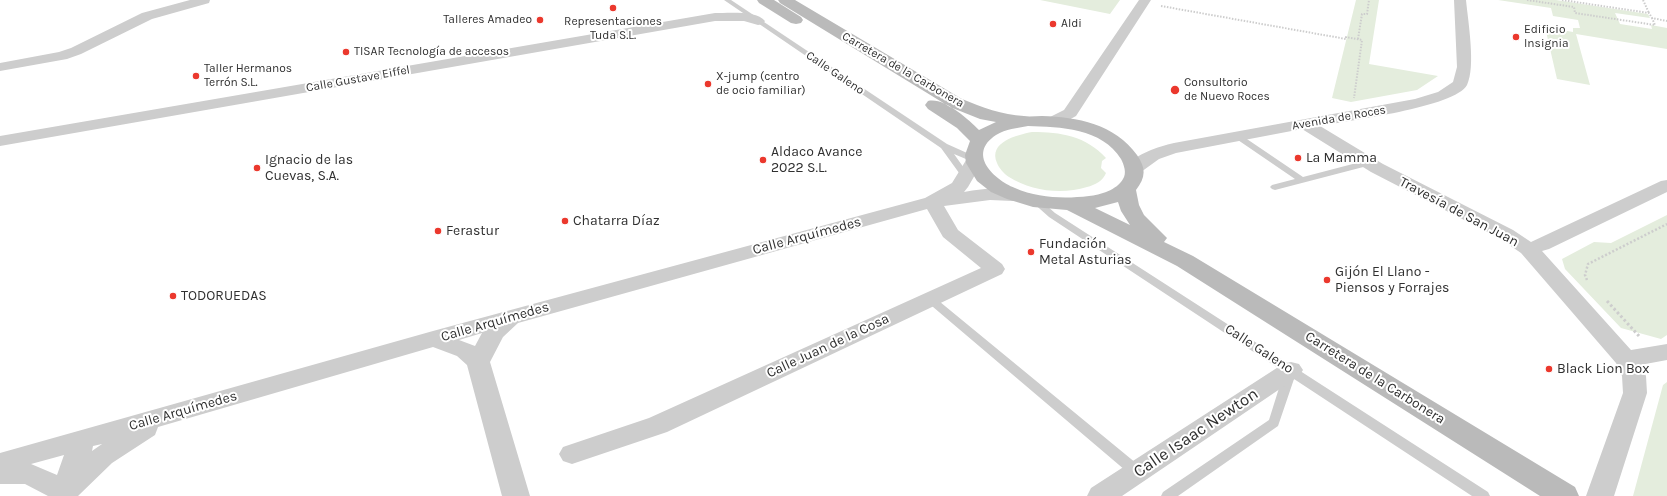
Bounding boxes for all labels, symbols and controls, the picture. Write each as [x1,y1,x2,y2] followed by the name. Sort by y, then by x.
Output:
[608,3,618,13] marker: Representaciones Tuda S.L.
[443,13,532,27] place label: Talleres Amadeo
[535,15,545,25] marker: Talleres Amadeo
[564,15,662,43] place label: Representaciones Tuda S.L.
[1061,17,1082,31] place label: Aldi
[1048,19,1058,29] marker: Aldi
[1524,23,1569,51] place label: Edificio Insignia
[839,29,967,111] street label: Carretera de la Carbonera
[1511,32,1521,42] marker: Edificio Insignia
[354,45,509,59] place label: TISAR Tecnología de accesos
[341,47,351,57] marker: TISAR Tecnología de accesos
[803,48,867,98] street label: Calle Galeno
[204,62,292,90] place label: Taller Hermanos Terrón S.L.
[305,63,411,95] street label: Calle Gustave Eiffel
[716,70,806,98] place label: X-jump (centro de ocio familiar)
[191,71,201,81] marker: Taller Hermanos Terrón S.L.
[1184,76,1270,104] place label: Consultorio de Nuevo Roces
[703,79,713,89] marker: X-jump (centro de ocio familiar)
[1169,84,1181,96] marker: Consultorio de Nuevo Roces
[1291,103,1387,133] street label: Avenida de Roces
[771,144,863,176] place label: Aldaco Avance 2022 S.L.
[1306,150,1377,166] place label: La Mamma
[265,152,353,184] place label: Ignacio de las Cuevas, S.A.
[1293,153,1303,163] marker: La Mamma
[758,155,768,165] marker: Aldaco Avance 2022 S.L.
[252,163,262,173] marker: Ignacio de las Cuevas, S.A.
[1397,173,1521,251] street label: Travesía de San Juan
[573,213,660,229] place label: Chatarra Díaz
[751,213,863,259] street label: Calle Arquímedes
[560,216,570,226] marker: Chatarra Díaz
[446,223,499,239] place label: Ferastur
[433,226,443,236] marker: Ferastur
[1039,236,1132,268] place label: Fundación Metal Asturias
[1026,247,1036,257] marker: Fundación Metal Asturias
[1335,264,1449,296] place label: Gijón El Llano - Piensos y Forrajes
[1322,275,1332,285] marker: Gijón El Llano - Piensos y Forrajes
[181,288,267,304] place label: TODORUEDAS
[168,291,178,301] marker: TODORUEDAS
[439,299,551,345] street label: Calle Arquímedes
[764,310,892,382] street label: Calle Juan de la Cosa
[1221,321,1297,377] street label: Calle Galeno
[1302,328,1448,428] street label: Carretera de la Carbonera
[1557,361,1649,377] place label: Black Lion Box
[1544,364,1554,374] marker: Black Lion Box
[1130,384,1262,482] street label: Calle Isaac Newton
[127,388,239,434] street label: Calle Arquímedes

